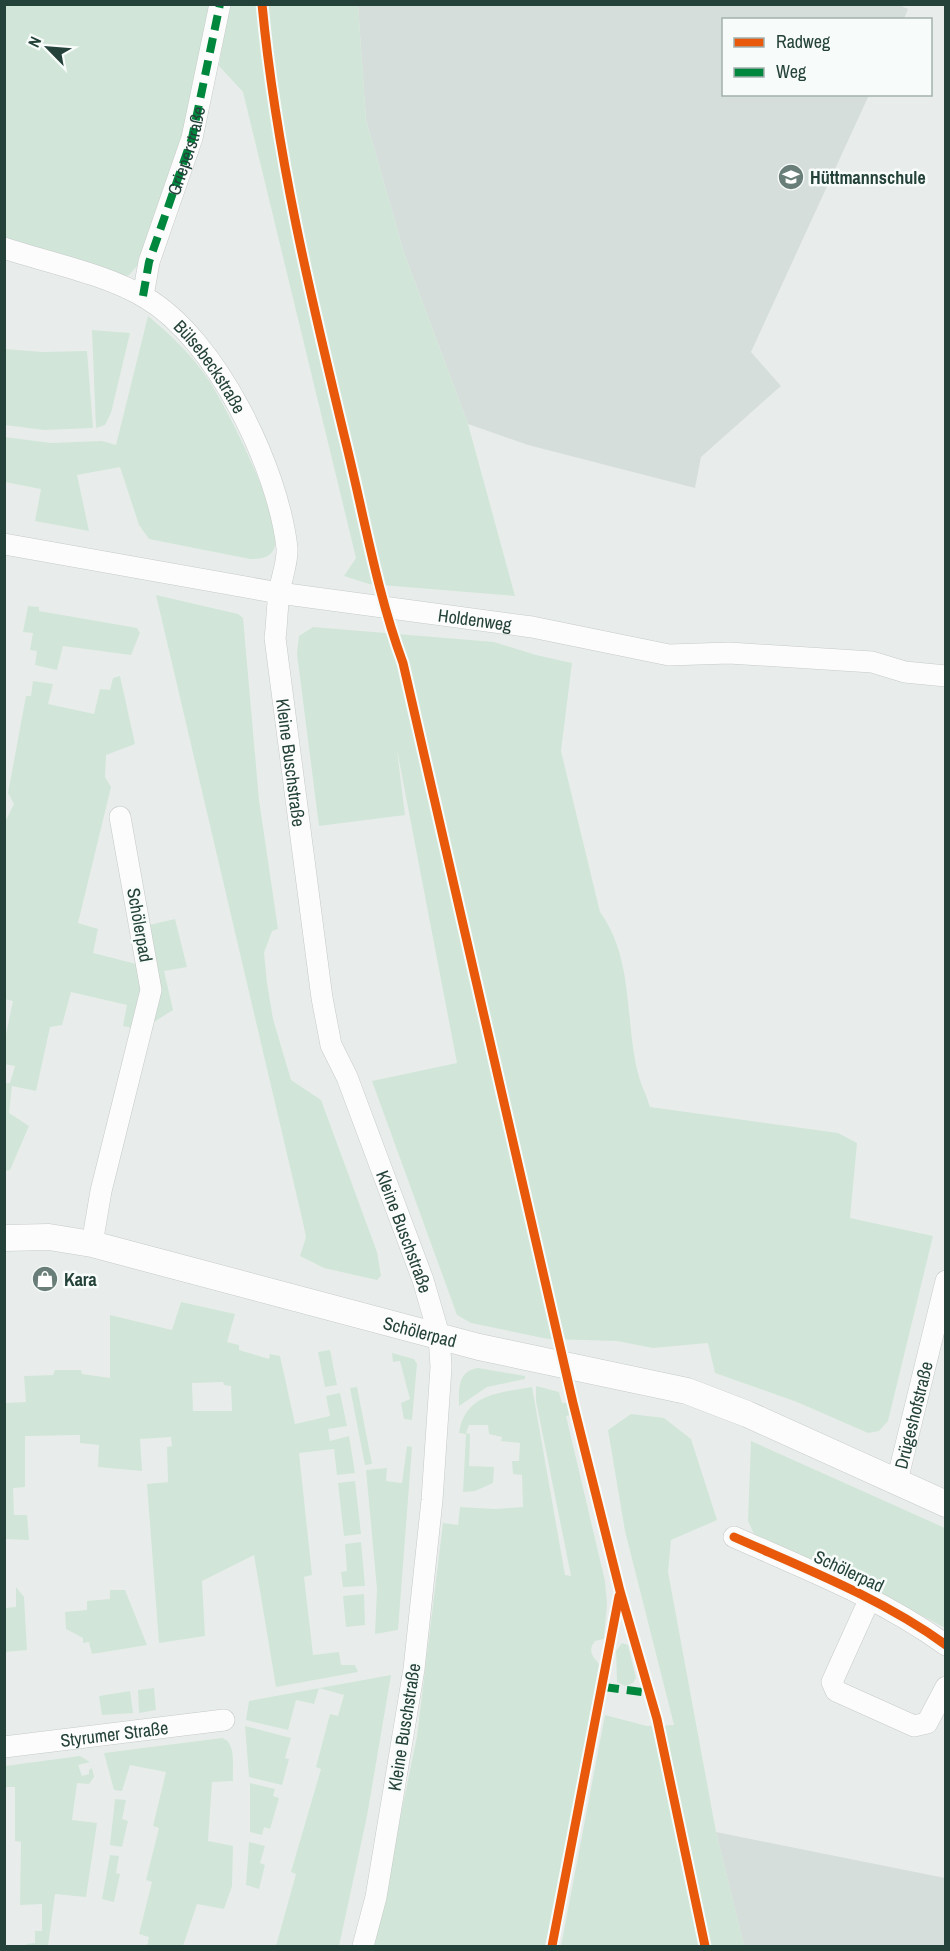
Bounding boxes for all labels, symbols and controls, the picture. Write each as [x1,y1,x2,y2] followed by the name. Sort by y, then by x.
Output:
[18,18,78,78] north arrow
[722,18,932,96] legend
[776,29,831,54] text: Radweg
[22,33,46,51] text: N
[776,59,807,84] text: Weg
[161,104,211,199] street label: Grieperstraße
[776,162,806,192] school or university icon: Hüttmannschule
[810,165,926,190] place label: Hüttmannschule
[169,314,252,418] street label: Bülsebeckstraße
[437,602,514,637] street label: Holdenweg
[271,697,312,828] street label: Kleine Buschstraße
[121,886,159,964] street label: Schölerpad
[370,1167,439,1296] street label: Kleine Buschstraße
[30,1264,60,1294] shop icon: Kara
[64,1267,98,1292] place label: Kara
[381,1310,459,1353] street label: Schölerpad
[888,1359,938,1471] street label: Drügeshofstraße
[810,1544,888,1598] street label: Schölerpad
[382,1661,426,1793] street label: Kleine Buschstraße
[59,1714,169,1752] street label: Styrumer Straße

